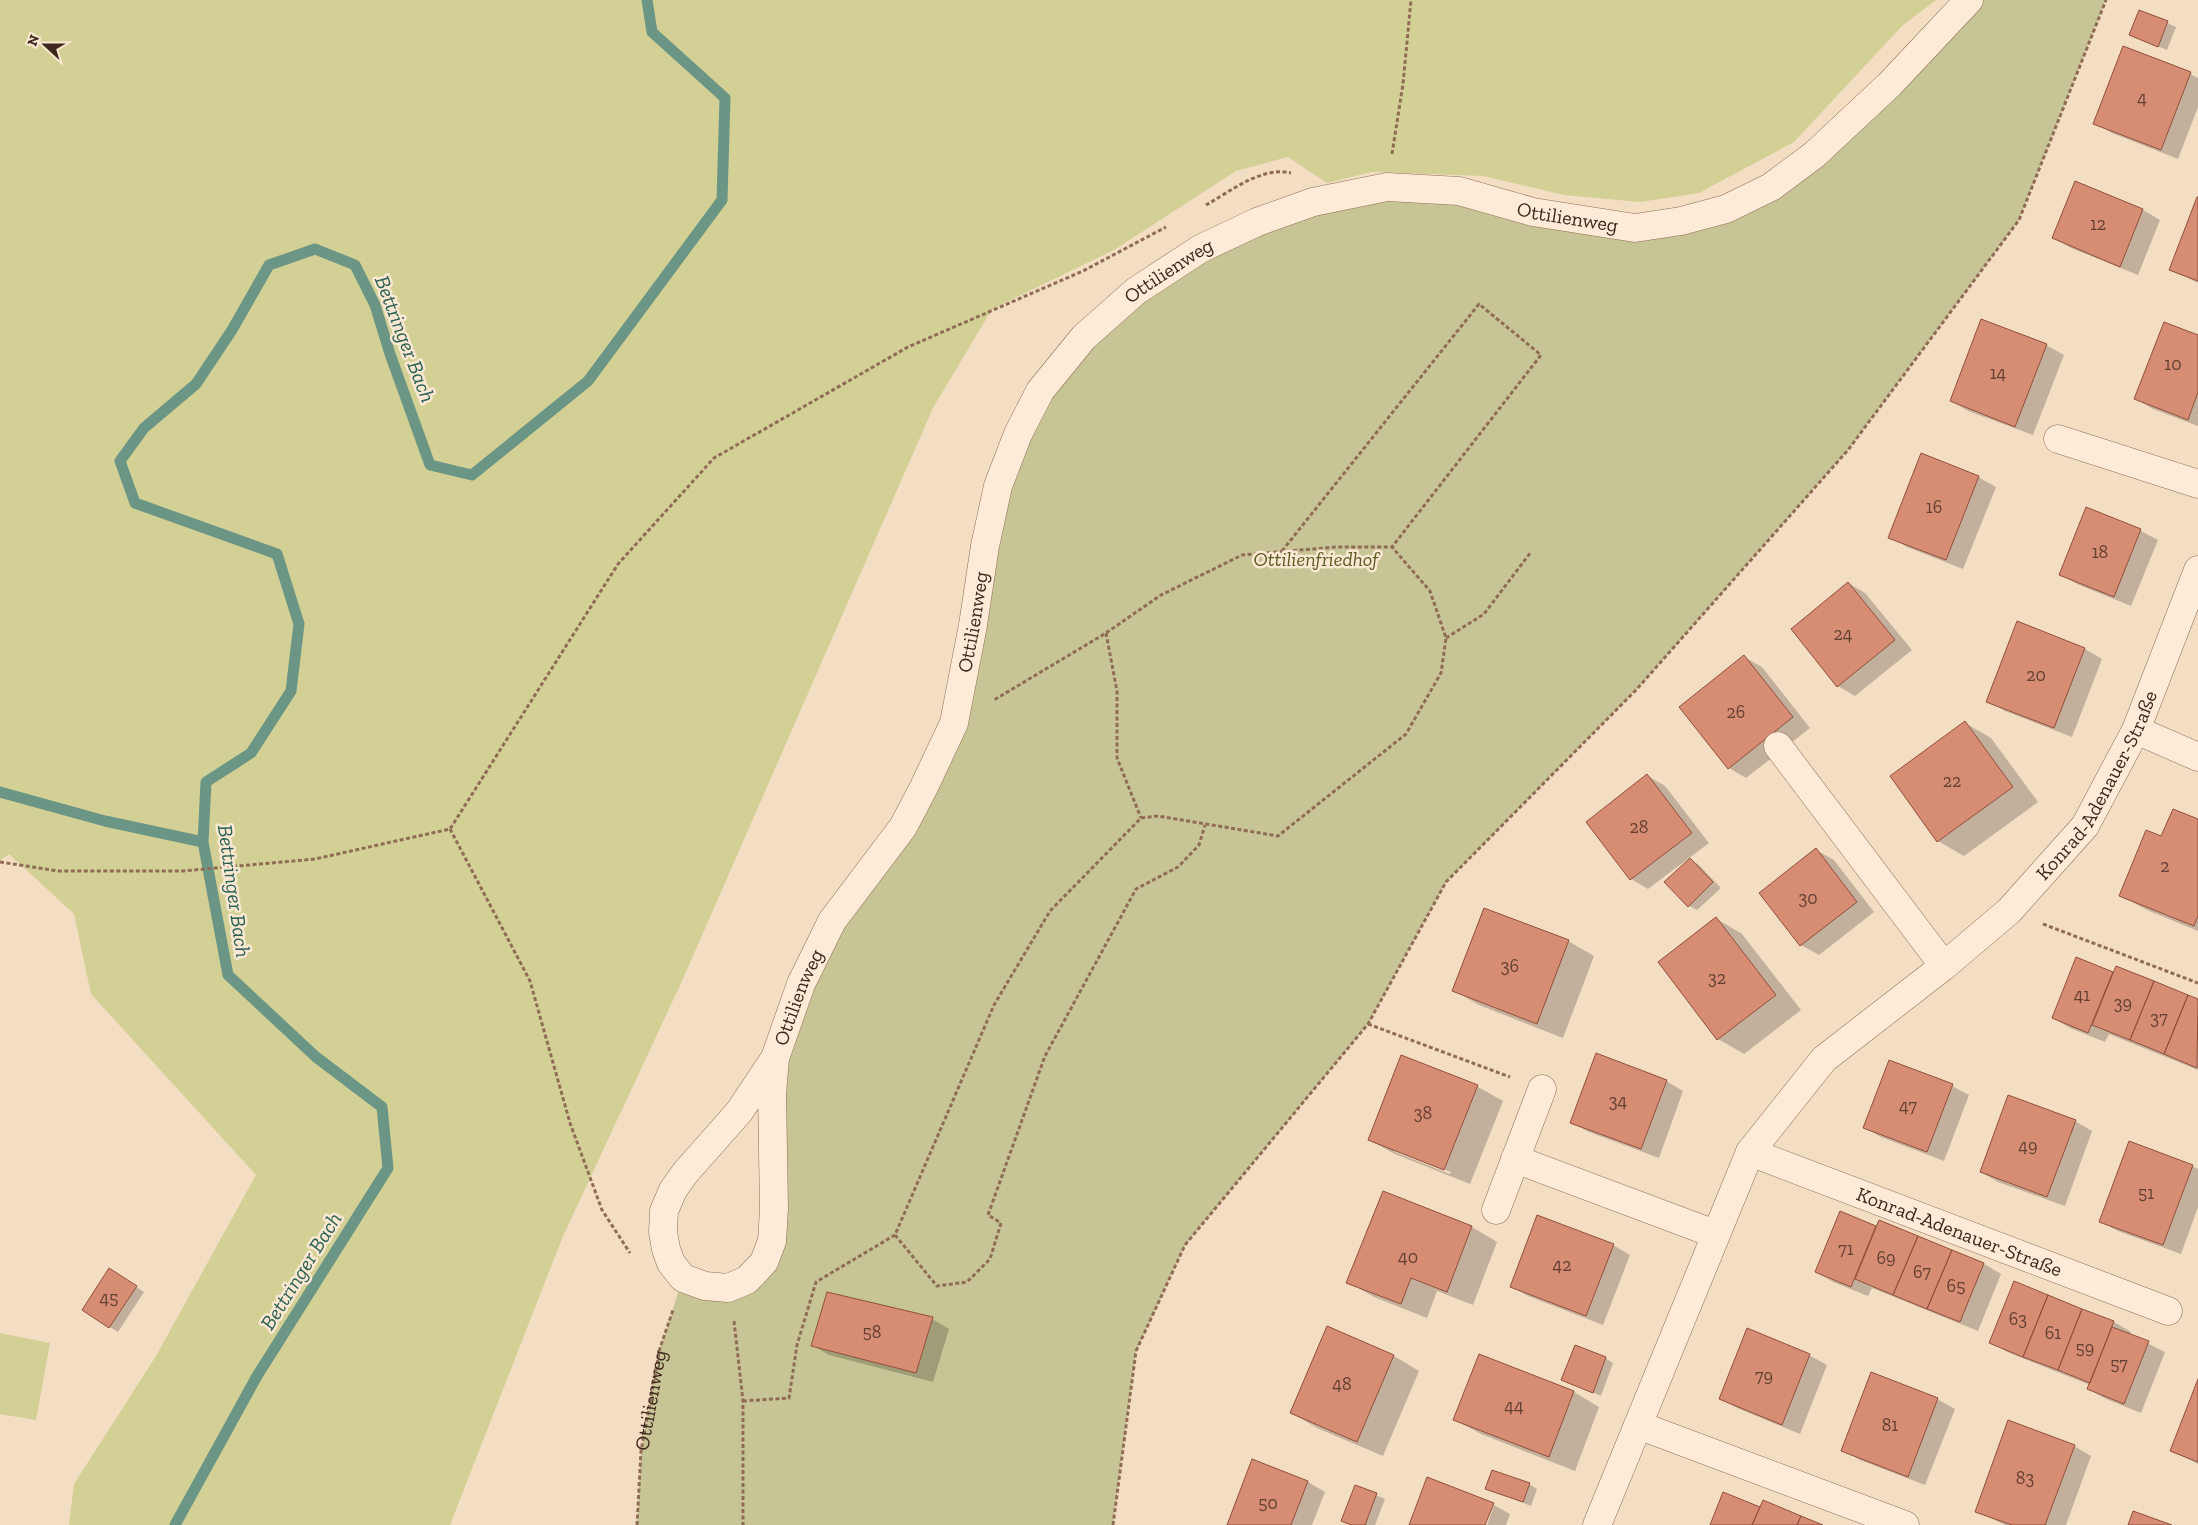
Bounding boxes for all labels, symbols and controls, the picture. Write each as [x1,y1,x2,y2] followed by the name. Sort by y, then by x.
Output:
[20,20,70,70] north arrow
[23,32,43,49] text: N
[2137,87,2147,109] house number: 4
[1514,196,1620,237] street label: Ottilienweg
[2090,213,2106,235] house number: 12
[1119,233,1217,308] street label: Ottilienweg
[370,272,441,406] water label: Bettringer Bach
[2164,353,2182,375] house number: 10
[1990,362,2007,384] house number: 14
[1926,496,1942,518] house number: 16
[2092,541,2108,563] house number: 18
[1254,547,1381,571] park label: Ottilienfriedhof
[952,570,993,674] street label: Ottilienweg
[1834,623,1853,645] house number: 24
[2026,664,2046,686] house number: 20
[2031,687,2162,885] street label: Konrad-Adenauer-Straße
[1727,701,1745,723] house number: 26
[1943,770,1961,792] house number: 22
[1630,816,1648,838] house number: 28
[213,823,256,959] water label: Bettringer Bach
[2160,855,2170,877] house number: 2
[1798,887,1818,909] house number: 30
[768,945,828,1049] street label: Ottilienweg
[1501,955,1519,977] house number: 36
[1708,967,1726,989] house number: 32
[2074,984,2090,1006] house number: 41
[2114,992,2132,1014] house number: 39
[2150,1007,2168,1029] house number: 37
[1609,1090,1628,1112] house number: 34
[1899,1095,1917,1117] house number: 47
[1414,1102,1432,1124] house number: 38
[2018,1135,2038,1157] house number: 49
[1853,1182,2066,1282] street label: Konrad-Adenauer-Straße
[2138,1182,2154,1204] house number: 51
[255,1207,347,1334] water label: Bettringer Bach
[1838,1238,1854,1260] house number: 71
[1398,1246,1418,1268] house number: 40
[1876,1247,1896,1269] house number: 69
[1553,1254,1571,1276] house number: 42
[1913,1261,1932,1283] house number: 67
[1947,1275,1965,1297] house number: 65
[100,1287,118,1309] house number: 45
[2009,1308,2027,1330] house number: 63
[863,1321,881,1343] house number: 58
[2045,1322,2061,1344] house number: 61
[2076,1337,2094,1359] house number: 59
[629,1348,671,1452] street label: Ottilienweg
[2110,1353,2128,1375] house number: 57
[1755,1365,1773,1387] house number: 79
[1332,1373,1352,1395] house number: 48
[1504,1395,1524,1417] house number: 44
[1882,1414,1898,1436] house number: 81
[2016,1467,2034,1489] house number: 83
[1258,1492,1278,1514] house number: 50

